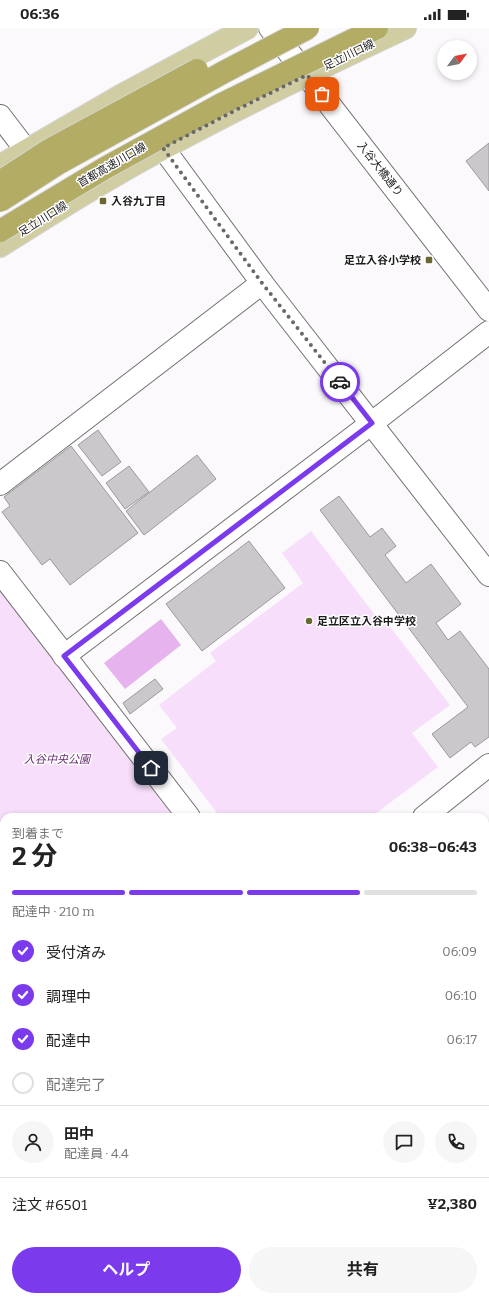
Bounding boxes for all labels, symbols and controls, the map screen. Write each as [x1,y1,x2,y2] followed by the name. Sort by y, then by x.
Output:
[20,5,59,23] text: 06:36
[321,37,377,73] street label: 足立川口線
[437,40,477,80] north arrow
[437,40,477,80] map controls
[305,77,339,111] pin
[311,83,333,105] icon: bag
[355,139,405,199] street label: 入谷大橋通り
[75,140,149,190] street label: 首都高速川口線
[111,195,166,208] place label: 入谷九丁目
[98,196,108,206] marker: 入谷九丁目
[16,199,70,239] street label: 足立川口線
[344,254,421,267] place label: 足立入谷小学校
[424,255,434,265] marker: 足立入谷小学校
[320,362,360,402] courier
[329,371,351,393] icon: car
[317,615,416,628] place label: 足立区立入谷中学校
[304,616,314,626] marker: 足立区立入谷中学校
[134,751,168,785] pin
[24,753,92,766] park label: 入谷中央公園
[140,757,162,779] icon: home
[12,826,64,841] text: 到着まで
[389,838,477,856] text: 06:38–06:43
[12,841,57,872] text: 2 分
[12,904,95,919] text: 配達中 · 210 m
[12,940,34,962] icon: check
[46,944,106,962] text: 受付済み
[442,944,477,959] text: 06:09
[12,984,34,1006] icon: check
[46,988,91,1006] text: 調理中
[445,988,477,1003] text: 06:10
[12,1028,34,1050] icon: check
[46,1032,91,1050] text: 配達中
[447,1032,477,1047] text: 06:17
[46,1076,106,1094] text: 配達完了
[12,1121,54,1163] button: person
[383,1121,425,1163] button: chat
[435,1121,477,1163] button: phone
[64,1125,94,1143] text: 田中
[64,1146,128,1161] text: 配達員 · 4.4
[427,1195,477,1213] text: ¥2,380
[12,1196,87,1214] text: 注文 #6501
[12,1247,241,1293] button: ヘルプ
[249,1247,477,1293] button: 共有

